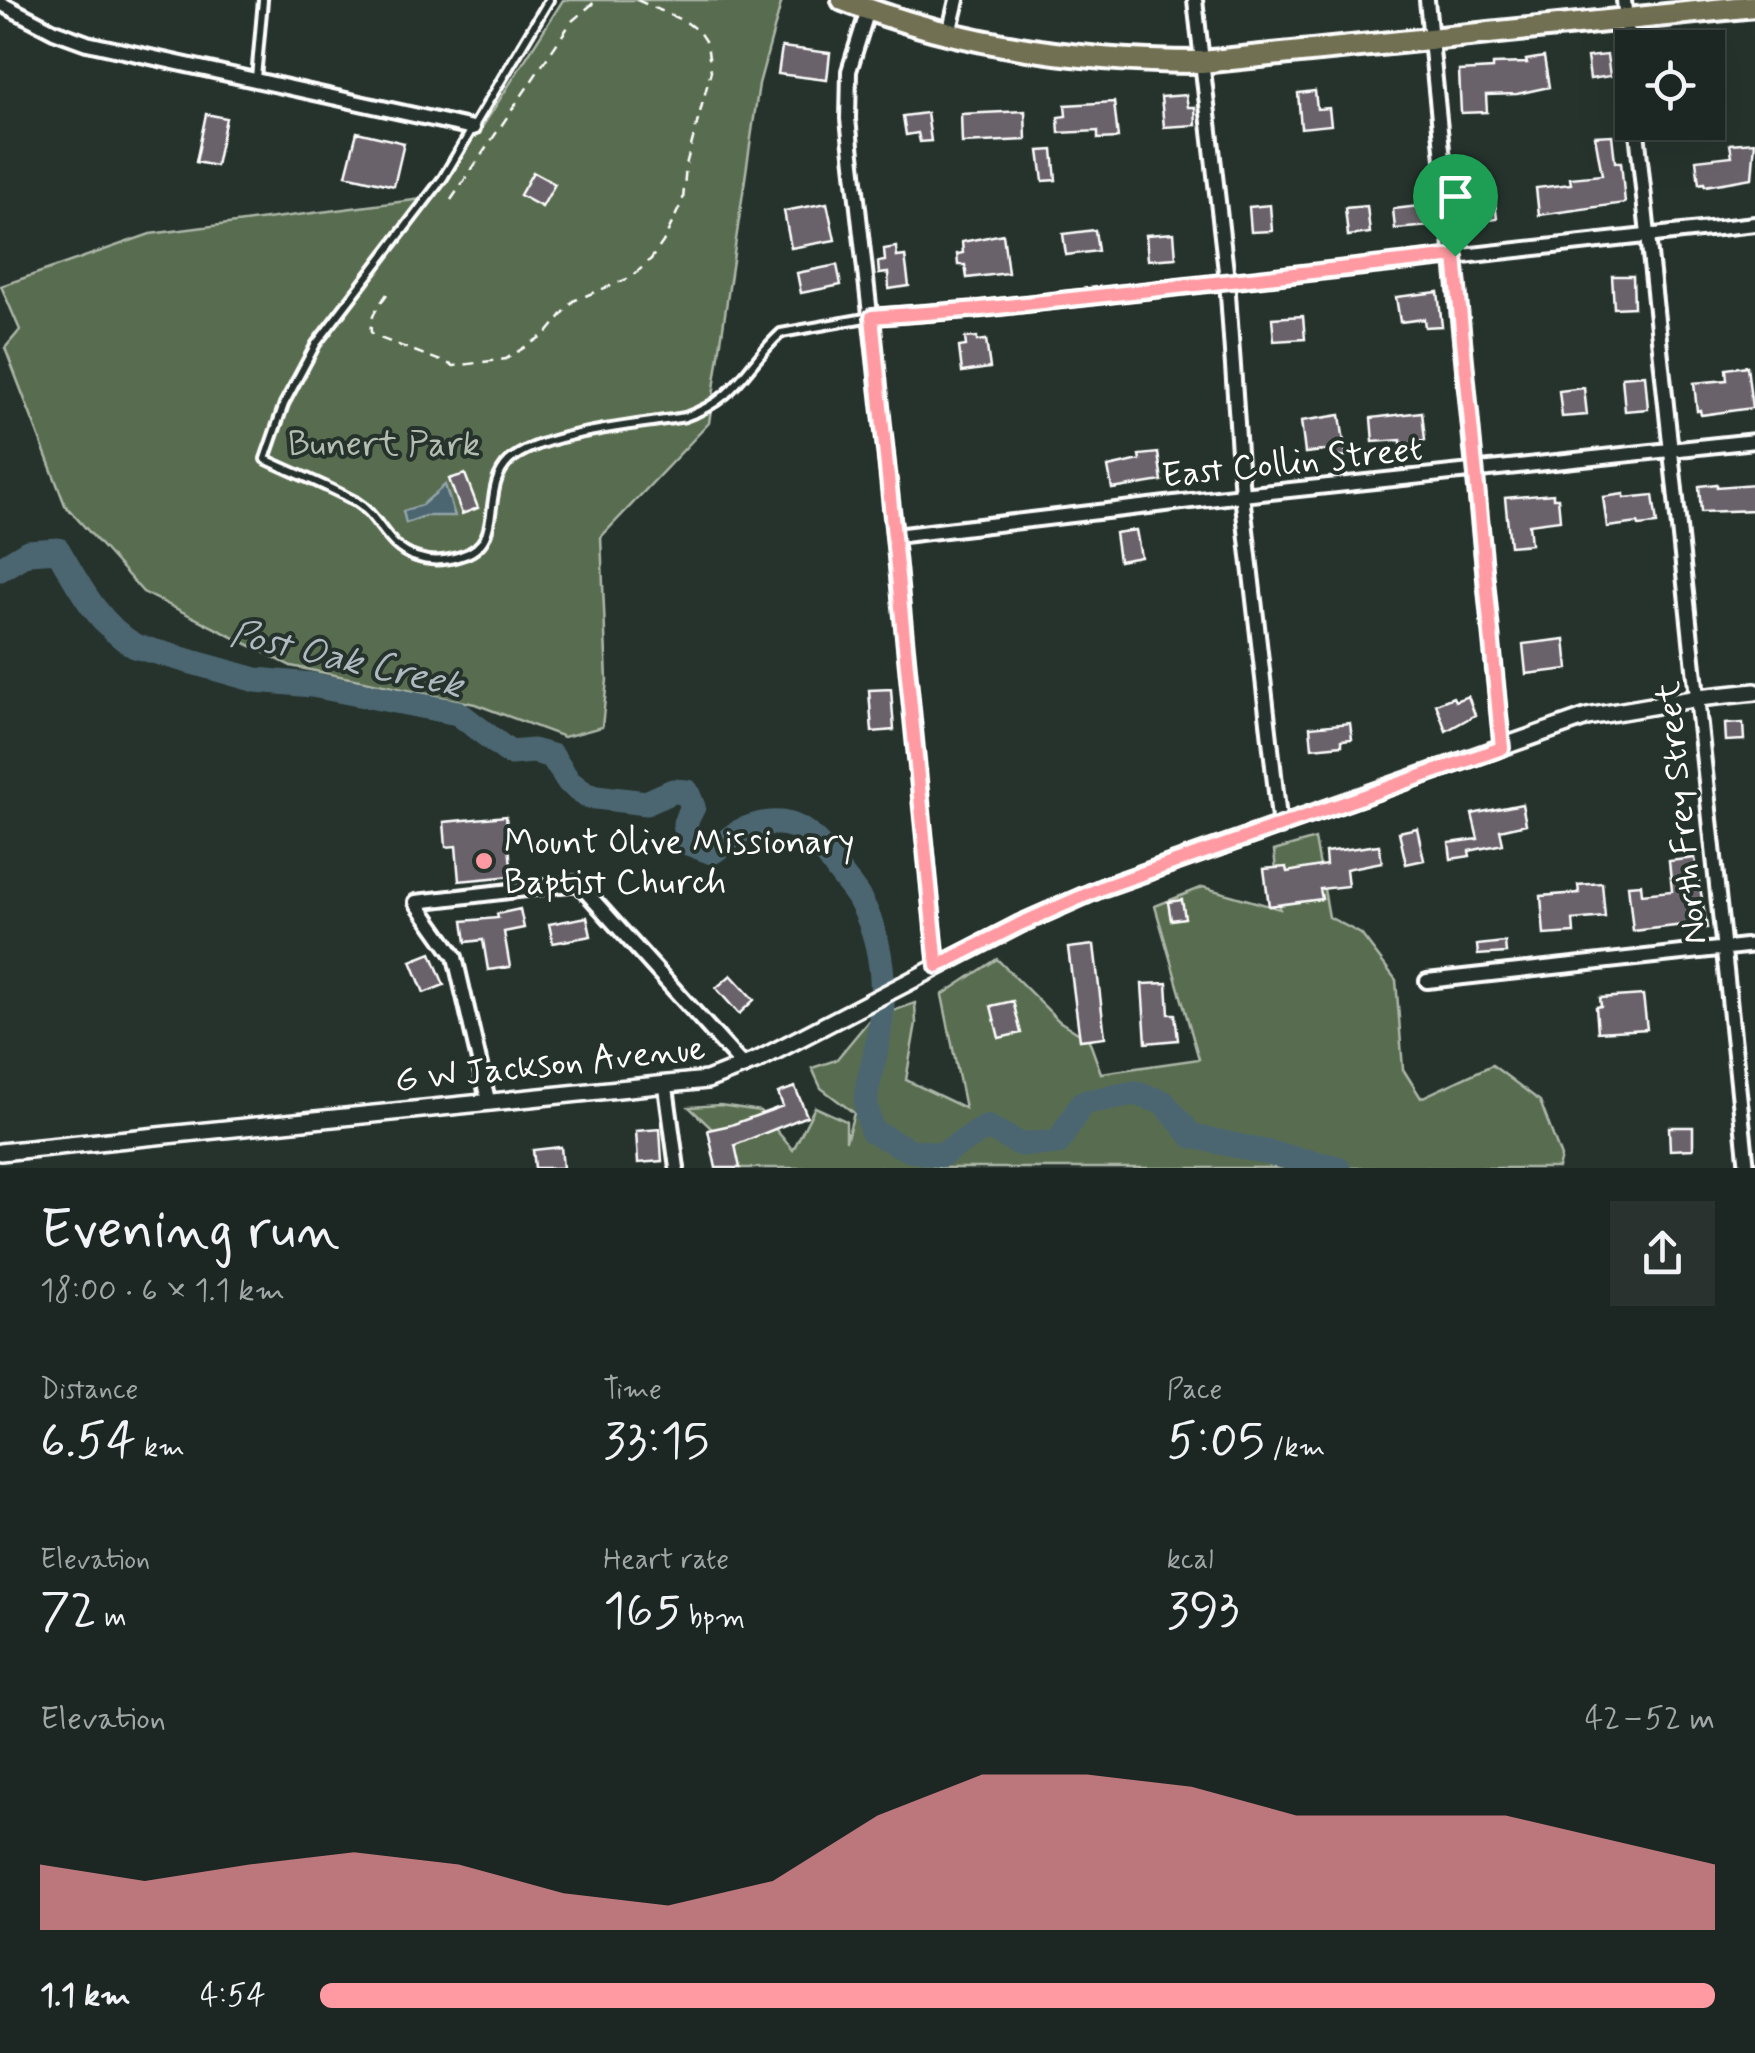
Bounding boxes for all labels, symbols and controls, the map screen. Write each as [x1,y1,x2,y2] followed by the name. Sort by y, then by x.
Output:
[1615,30,1725,140] map controls
[1615,30,1725,140] button: locate
[1413,154,1498,257] pin
[1428,169,1483,224] icon: arrive
[288,422,480,468] park label: Bunert Park
[1160,426,1425,500] street label: East Collin Street
[225,610,469,711] water label: Post Oak Creek
[1645,678,1719,947] street label: North Frey Street
[504,820,855,906] place label: Mount Olive Missionary Baptist Church
[473,850,495,872] marker: Mount Olive Missionary Baptist Church
[393,1026,708,1104] street label: G W Jackson Avenue
[40,1196,340,1268] text: Evening run
[1610,1201,1715,1306] button: share
[40,1270,285,1312] text: 18:00 · 6 × 1.1 km
[40,1372,138,1409] text: Distance
[603,1372,662,1409] text: Time
[1167,1372,1222,1409] text: Pace
[40,1409,136,1475] text: 6.54
[603,1409,709,1475] text: 33:15
[1167,1409,1265,1475] text: 5:05
[136,1430,185,1467] text: km
[1265,1430,1325,1467] text: /km
[40,1542,150,1579] text: Elevation
[603,1542,729,1579] text: Heart rate
[1167,1542,1214,1579] text: kcal
[40,1579,97,1645] text: 72
[603,1579,681,1645] text: 165
[1167,1579,1239,1645] text: 393
[97,1600,127,1637] text: m
[681,1600,745,1637] text: bpm
[40,1698,166,1740] text: Elevation
[1585,1698,1715,1740] text: 42–52 m
[40,1975,131,2017] text: 1.1 km
[200,1975,266,2017] text: 4:54

